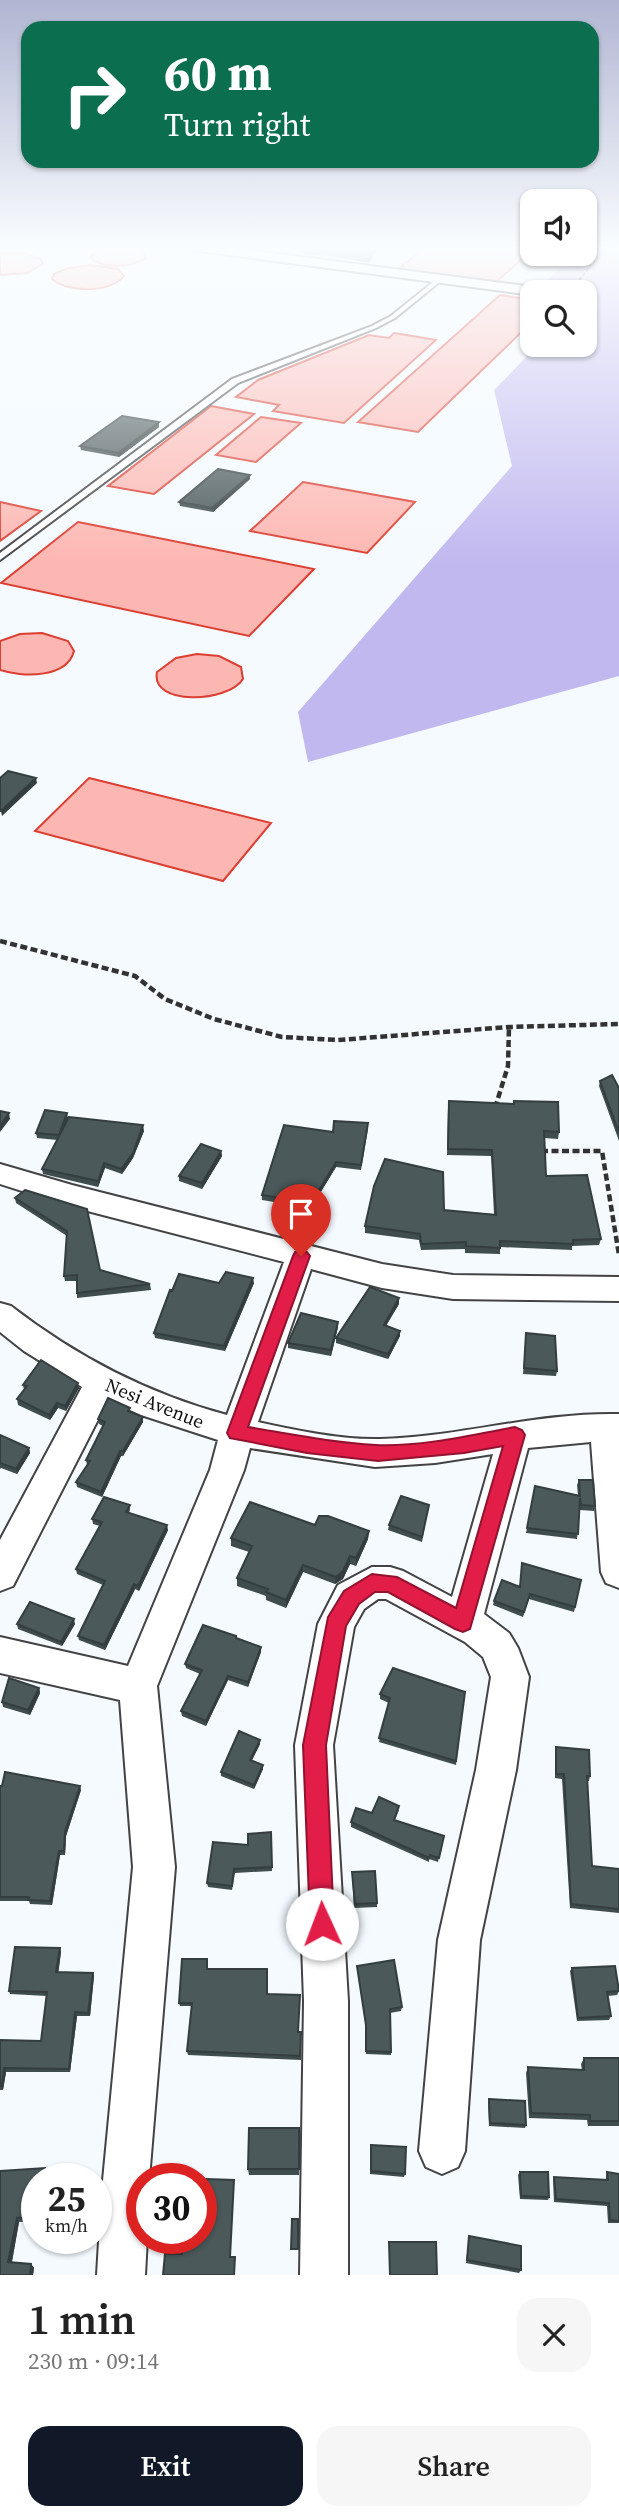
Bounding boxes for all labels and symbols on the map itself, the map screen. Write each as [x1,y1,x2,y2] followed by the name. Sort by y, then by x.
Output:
[271,1184,331,1256] pin
[102,1371,208,1435] street label: Nesi Avenue
[285,1887,359,1961] position arrow
[126,2163,217,2254] speed limit sign: 30

